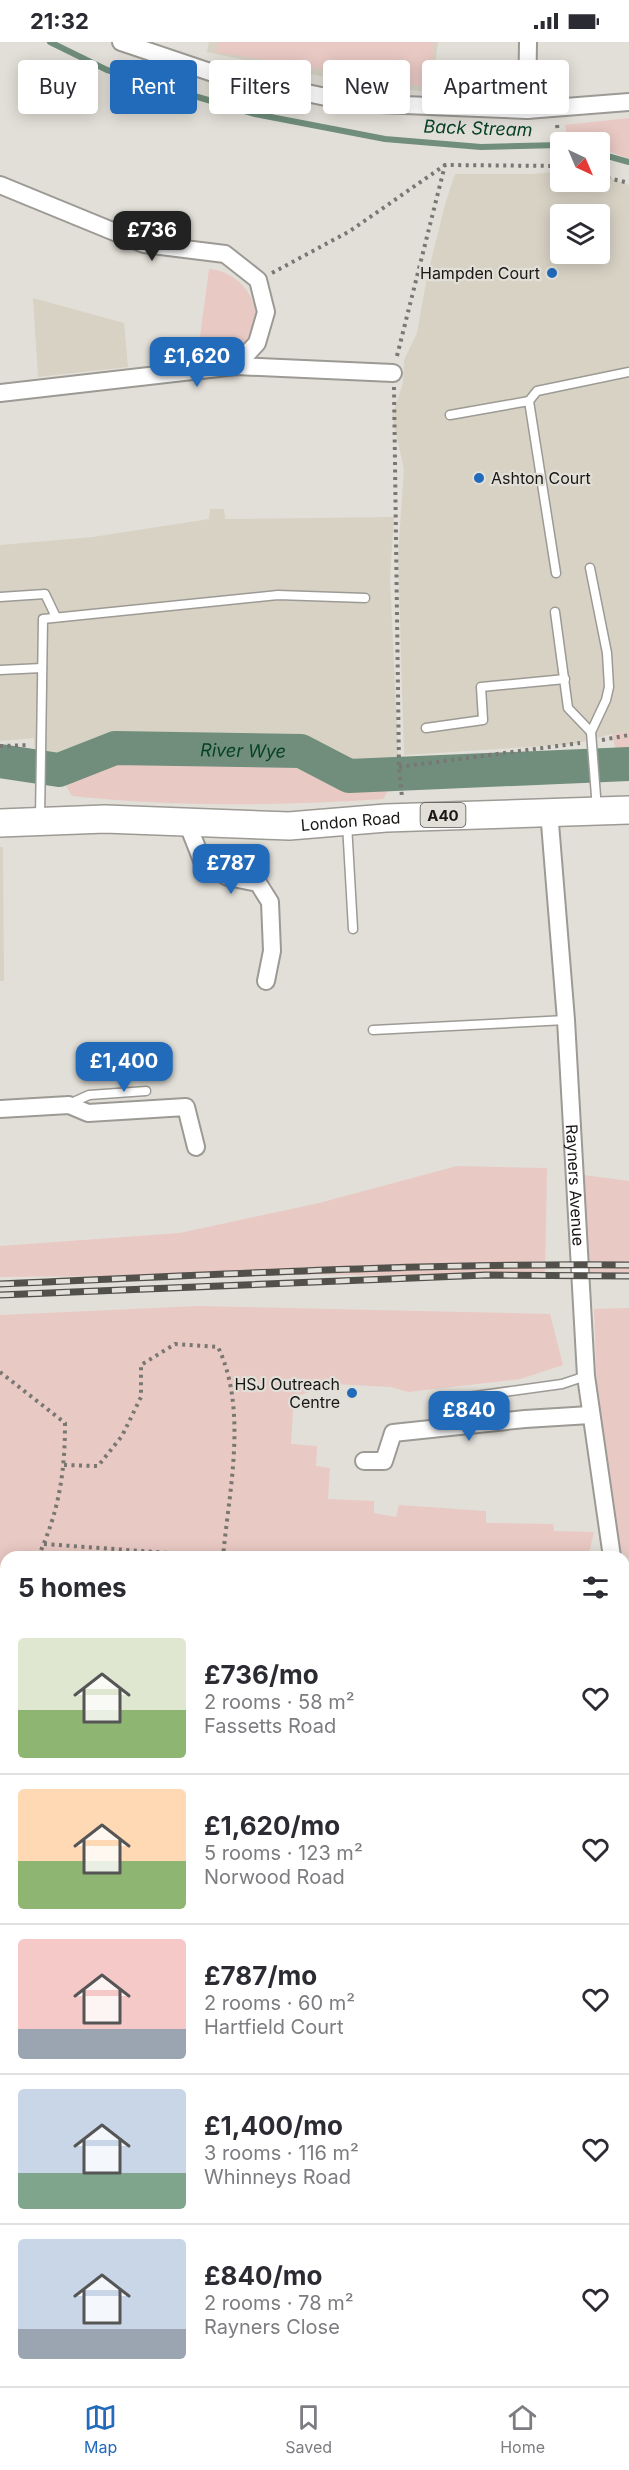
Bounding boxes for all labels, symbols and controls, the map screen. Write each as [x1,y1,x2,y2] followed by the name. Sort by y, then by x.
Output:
[30,8,89,34] text: 21:32
[18,60,98,114] chip: Buy
[110,60,197,114] chip: Rent
[209,60,311,114] chip: Filters
[323,60,410,114] chip: New
[422,60,569,114] chip: Apartment
[423,116,533,140] water label: Back Stream
[550,132,610,192] north arrow
[550,132,610,264] map controls
[550,204,610,264] button: layers
[116,211,188,262] pin: £736
[127,218,177,242] text: £736
[420,263,540,283] place label: Hampden Court
[545,266,559,280] marker: Hampden Court
[148,337,246,388] pin: £1,620
[164,344,230,368] text: £1,620
[491,468,591,488] place label: Ashton Court
[472,471,486,485] marker: Ashton Court
[200,739,286,761] water label: River Wye
[420,803,466,827] road number: A40
[300,808,401,835] street label: London Road
[195,844,267,895] pin: £787
[207,851,255,875] text: £787
[75,1042,173,1093] pin: £1,400
[90,1049,158,1073] text: £1,400
[562,1124,589,1246] street label: Rayners Avenue
[234,1374,340,1412] place label: HSJ Outreach Centre
[345,1386,359,1400] marker: HSJ Outreach Centre
[433,1391,505,1442] pin: £840
[443,1398,495,1422] text: £840
[579,1571,612,1604] icon: filters
[18,1572,127,1603] text: 5 homes
[204,1659,319,1690] text: £736/mo
[66,1662,138,1734] icon: home
[579,1682,612,1715] icon: heart
[204,1690,355,1714] text: 2 rooms · 58 m²
[204,1714,336,1738] text: Fassetts Road
[204,1810,340,1841] text: £1,620/mo
[66,1813,138,1885] icon: home
[579,1833,612,1866] icon: heart
[204,1841,363,1865] text: 5 rooms · 123 m²
[204,1865,345,1889] text: Norwood Road
[204,1960,317,1991] text: £787/mo
[66,1963,138,2035] icon: home
[579,1983,612,2016] icon: heart
[204,1991,355,2015] text: 2 rooms · 60 m²
[204,2015,343,2039] text: Hartfield Court
[204,2110,343,2141] text: £1,400/mo
[66,2113,138,2185] icon: home
[579,2133,612,2166] icon: heart
[204,2141,359,2165] text: 3 rooms · 116 m²
[204,2165,351,2189] text: Whinneys Road
[204,2260,322,2291] text: £840/mo
[66,2263,138,2335] icon: home
[579,2283,612,2316] icon: heart
[204,2291,353,2315] text: 2 rooms · 78 m²
[204,2315,340,2339] text: Rayners Close
[84,2401,117,2457] tab: Map
[285,2401,332,2457] tab: Saved
[500,2401,545,2457] tab: Home

